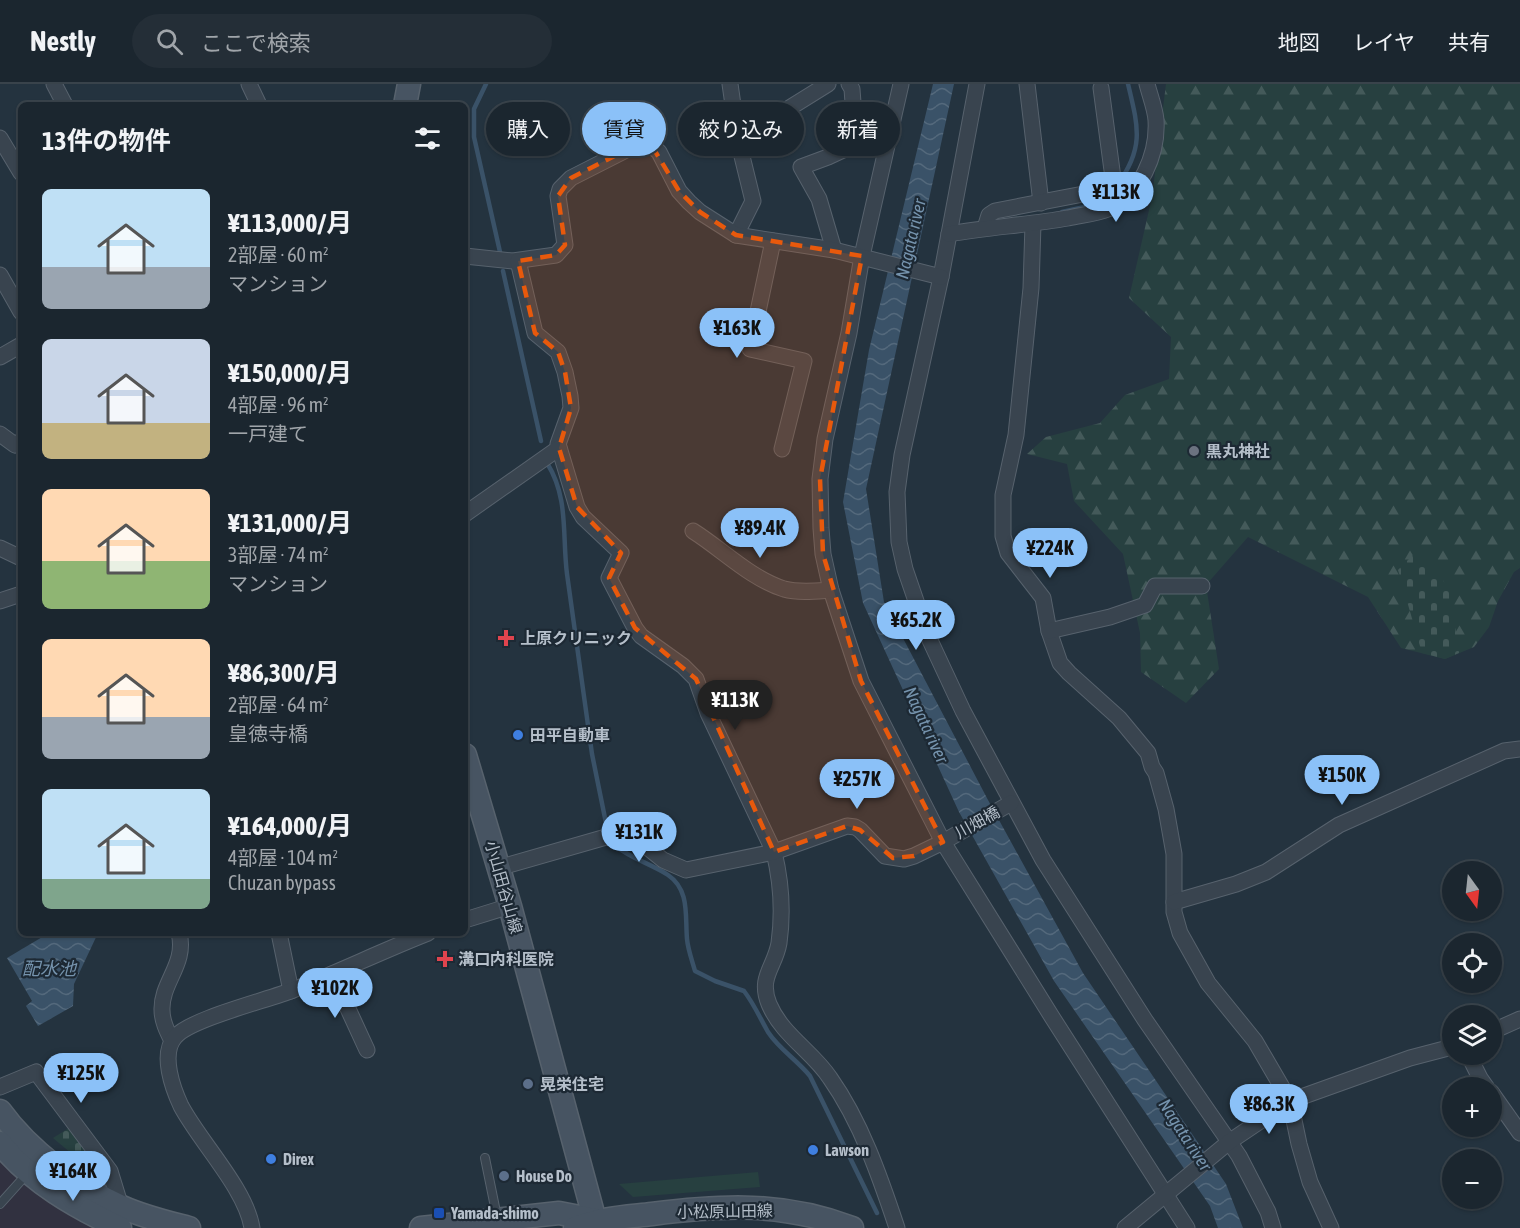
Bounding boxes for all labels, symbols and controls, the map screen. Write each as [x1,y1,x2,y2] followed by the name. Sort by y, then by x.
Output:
[132,14,552,68] search box
[30,25,96,57] text: Nestly
[153,25,186,58] icon: search
[201,30,311,56] text: ここで検索
[1278,30,1320,54] text: 地図
[1353,30,1415,54] text: レイヤ
[1448,30,1490,54] text: 共有
[486,102,570,156] chip: 購入
[582,102,666,156] chip: 賃貸
[678,102,804,156] chip: 絞り込み
[816,102,900,156] chip: 新着
[411,122,444,155] icon: filters
[42,126,170,156] text: 13件の物件
[1074,172,1158,223] pin: ¥113K
[1093,180,1139,203] text: ¥113K
[891,196,930,281] water label: Nagata river
[228,208,352,238] text: ¥113,000/月
[90,213,162,285] icon: home
[228,243,329,266] text: 2部屋 · 60 m²
[228,272,328,295] text: マンション
[695,308,779,359] pin: ¥163K
[714,316,760,339] text: ¥163K
[228,358,352,388] text: ¥150,000/月
[90,363,162,435] icon: home
[228,393,329,416] text: 4部屋 · 96 m²
[228,422,308,445] text: 一戸建て
[1206,442,1270,460] place label: 黒丸神社
[1187,444,1201,458] marker: 黒丸神社
[228,508,352,538] text: ¥131,000/月
[711,508,809,559] pin: ¥89.4K
[90,513,162,585] icon: home
[735,516,785,539] text: ¥89.4K
[1008,528,1092,579] pin: ¥224K
[1027,536,1073,559] text: ¥224K
[228,543,329,566] text: 3部屋 · 74 m²
[228,572,328,595] text: マンション
[867,600,965,651] pin: ¥65.2K
[891,608,941,631] text: ¥65.2K
[497,629,515,647] marker: 上原クリニック
[520,629,632,647] place label: 上原クリニック
[228,658,340,688] text: ¥86,300/月
[90,663,162,735] icon: home
[693,680,777,731] pin: ¥113K
[900,683,953,767] water label: Nagata river
[712,688,758,711] text: ¥113K
[228,693,329,716] text: 2部屋 · 64 m²
[228,722,308,745] text: 皇徳寺橋
[530,726,610,744] place label: 田平自動車
[511,728,525,742] marker: 田平自動車
[1300,755,1384,806] pin: ¥150K
[815,759,899,810] pin: ¥257K
[1319,763,1365,786] text: ¥150K
[834,767,880,790] text: ¥257K
[952,802,1002,842] street label: 川畑橋
[228,811,352,841] text: ¥164,000/月
[597,812,681,863] pin: ¥131K
[90,813,162,885] icon: home
[616,820,662,843] text: ¥131K
[482,838,526,936] street label: 小山田谷山線
[228,846,338,869] text: 4部屋 · 104 m²
[1442,861,1502,921] north arrow
[1442,861,1502,1209] map controls
[228,871,336,894] text: Chuzan bypass
[1442,933,1502,993] button: locate
[436,950,454,968] marker: 溝口内科医院
[458,950,554,968] place label: 溝口内科医院
[22,958,78,979] water label: 配水池
[293,968,377,1019] pin: ¥102K
[312,976,358,999] text: ¥102K
[1442,1005,1502,1065] button: layers
[39,1053,123,1104] pin: ¥125K
[58,1061,104,1084] text: ¥125K
[540,1075,604,1093] place label: 晃栄住宅
[521,1077,535,1091] marker: 晃栄住宅
[1442,1077,1502,1137] button: +
[1220,1084,1318,1135] pin: ¥86.3K
[1244,1092,1294,1115] text: ¥86.3K
[1154,1095,1217,1175] water label: Nagata river
[825,1141,869,1159] place label: Lawson
[806,1143,820,1157] marker: Lawson
[1442,1149,1502,1209] button: −
[283,1150,314,1168] place label: Direx
[31,1151,115,1202] pin: ¥164K
[264,1152,278,1166] marker: Direx
[50,1159,96,1182] text: ¥164K
[516,1167,573,1185] place label: House Do
[497,1169,511,1183] marker: House Do
[677,1201,773,1221] street label: 小松原山田線
[450,1204,539,1222] place label: Yamada-shimo
[432,1206,446,1220] marker: Yamada-shimo

